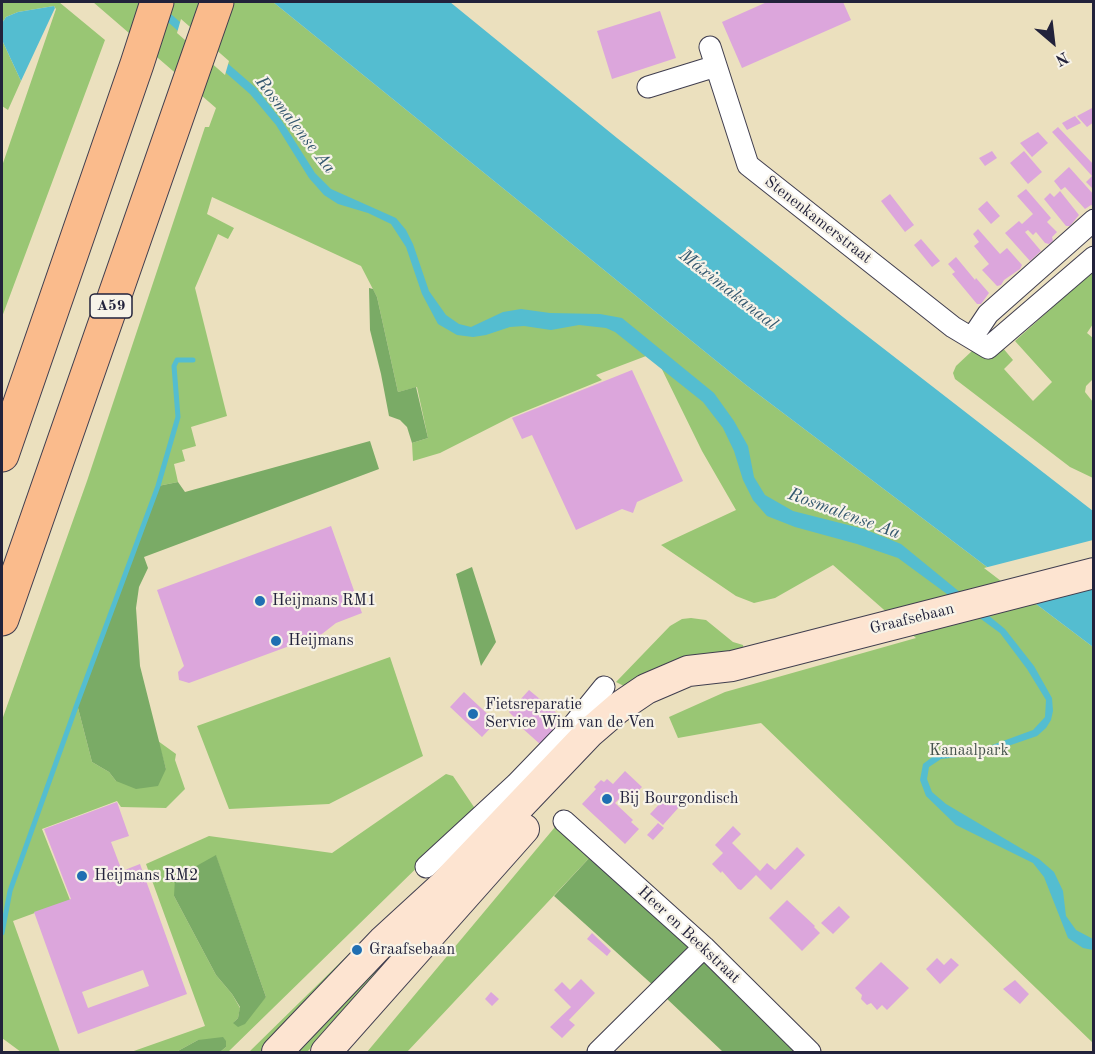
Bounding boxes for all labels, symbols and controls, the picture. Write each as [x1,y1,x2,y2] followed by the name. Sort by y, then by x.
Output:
[1023,12,1083,72] north arrow
[1052,48,1071,68] text: N
[250,72,340,178] water label: Rosmalense Aa
[761,172,875,268] street label: Stenenkamerstraat
[674,245,782,335] water label: Máximakanaal
[90,294,132,318] road number: A59
[785,484,903,544] water label: Rosmalense Aa
[272,591,376,611] place label: Heijmans RM1
[253,594,267,608] marker: Heijmans RM1
[868,599,956,639] street label: Graafsebaan
[288,631,354,651] place label: Heijmans
[269,634,283,648] marker: Heijmans
[485,695,654,733] place label: Fietsreparatie Service Wim van de Ven
[466,707,480,721] marker: Fietsreparatie Service Wim van de Ven
[929,741,1009,761] park label: Kanaalpark
[619,789,739,809] place label: Bij Bourgondisch
[600,792,614,806] marker: Bij Bourgondisch
[94,866,198,886] place label: Heijmans RM2
[75,869,89,883] marker: Heijmans RM2
[634,882,744,988] street label: Heer en Beekstraat
[369,940,455,960] place label: Graafsebaan
[350,943,364,957] marker: Graafsebaan

